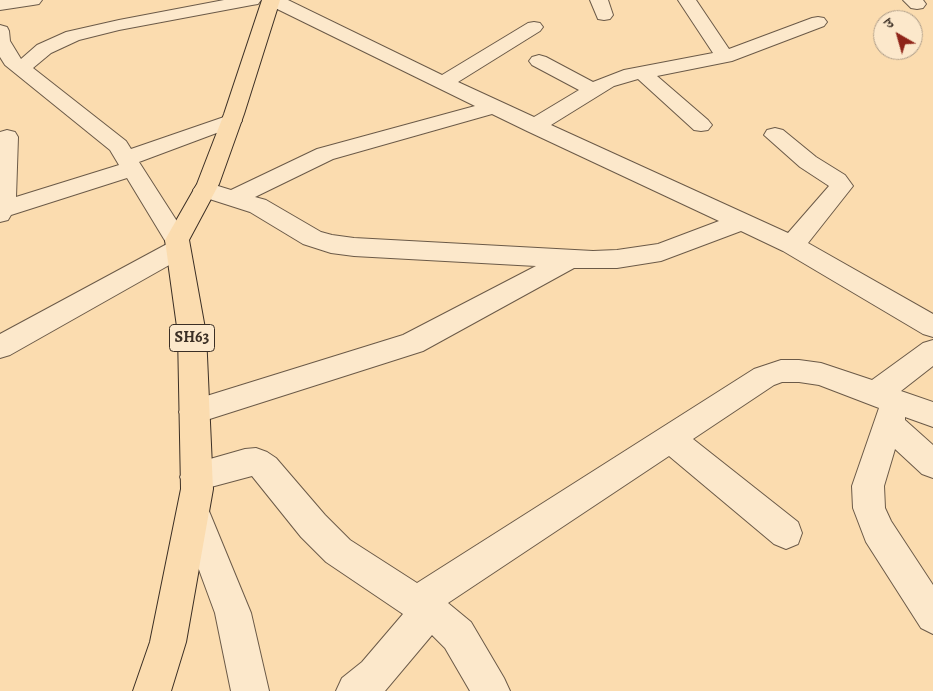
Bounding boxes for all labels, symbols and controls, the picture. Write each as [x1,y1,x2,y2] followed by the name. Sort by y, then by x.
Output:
[873,10,923,60] north arrow
[880,14,898,33] text: उ
[170,324,214,352] road number: SH63

